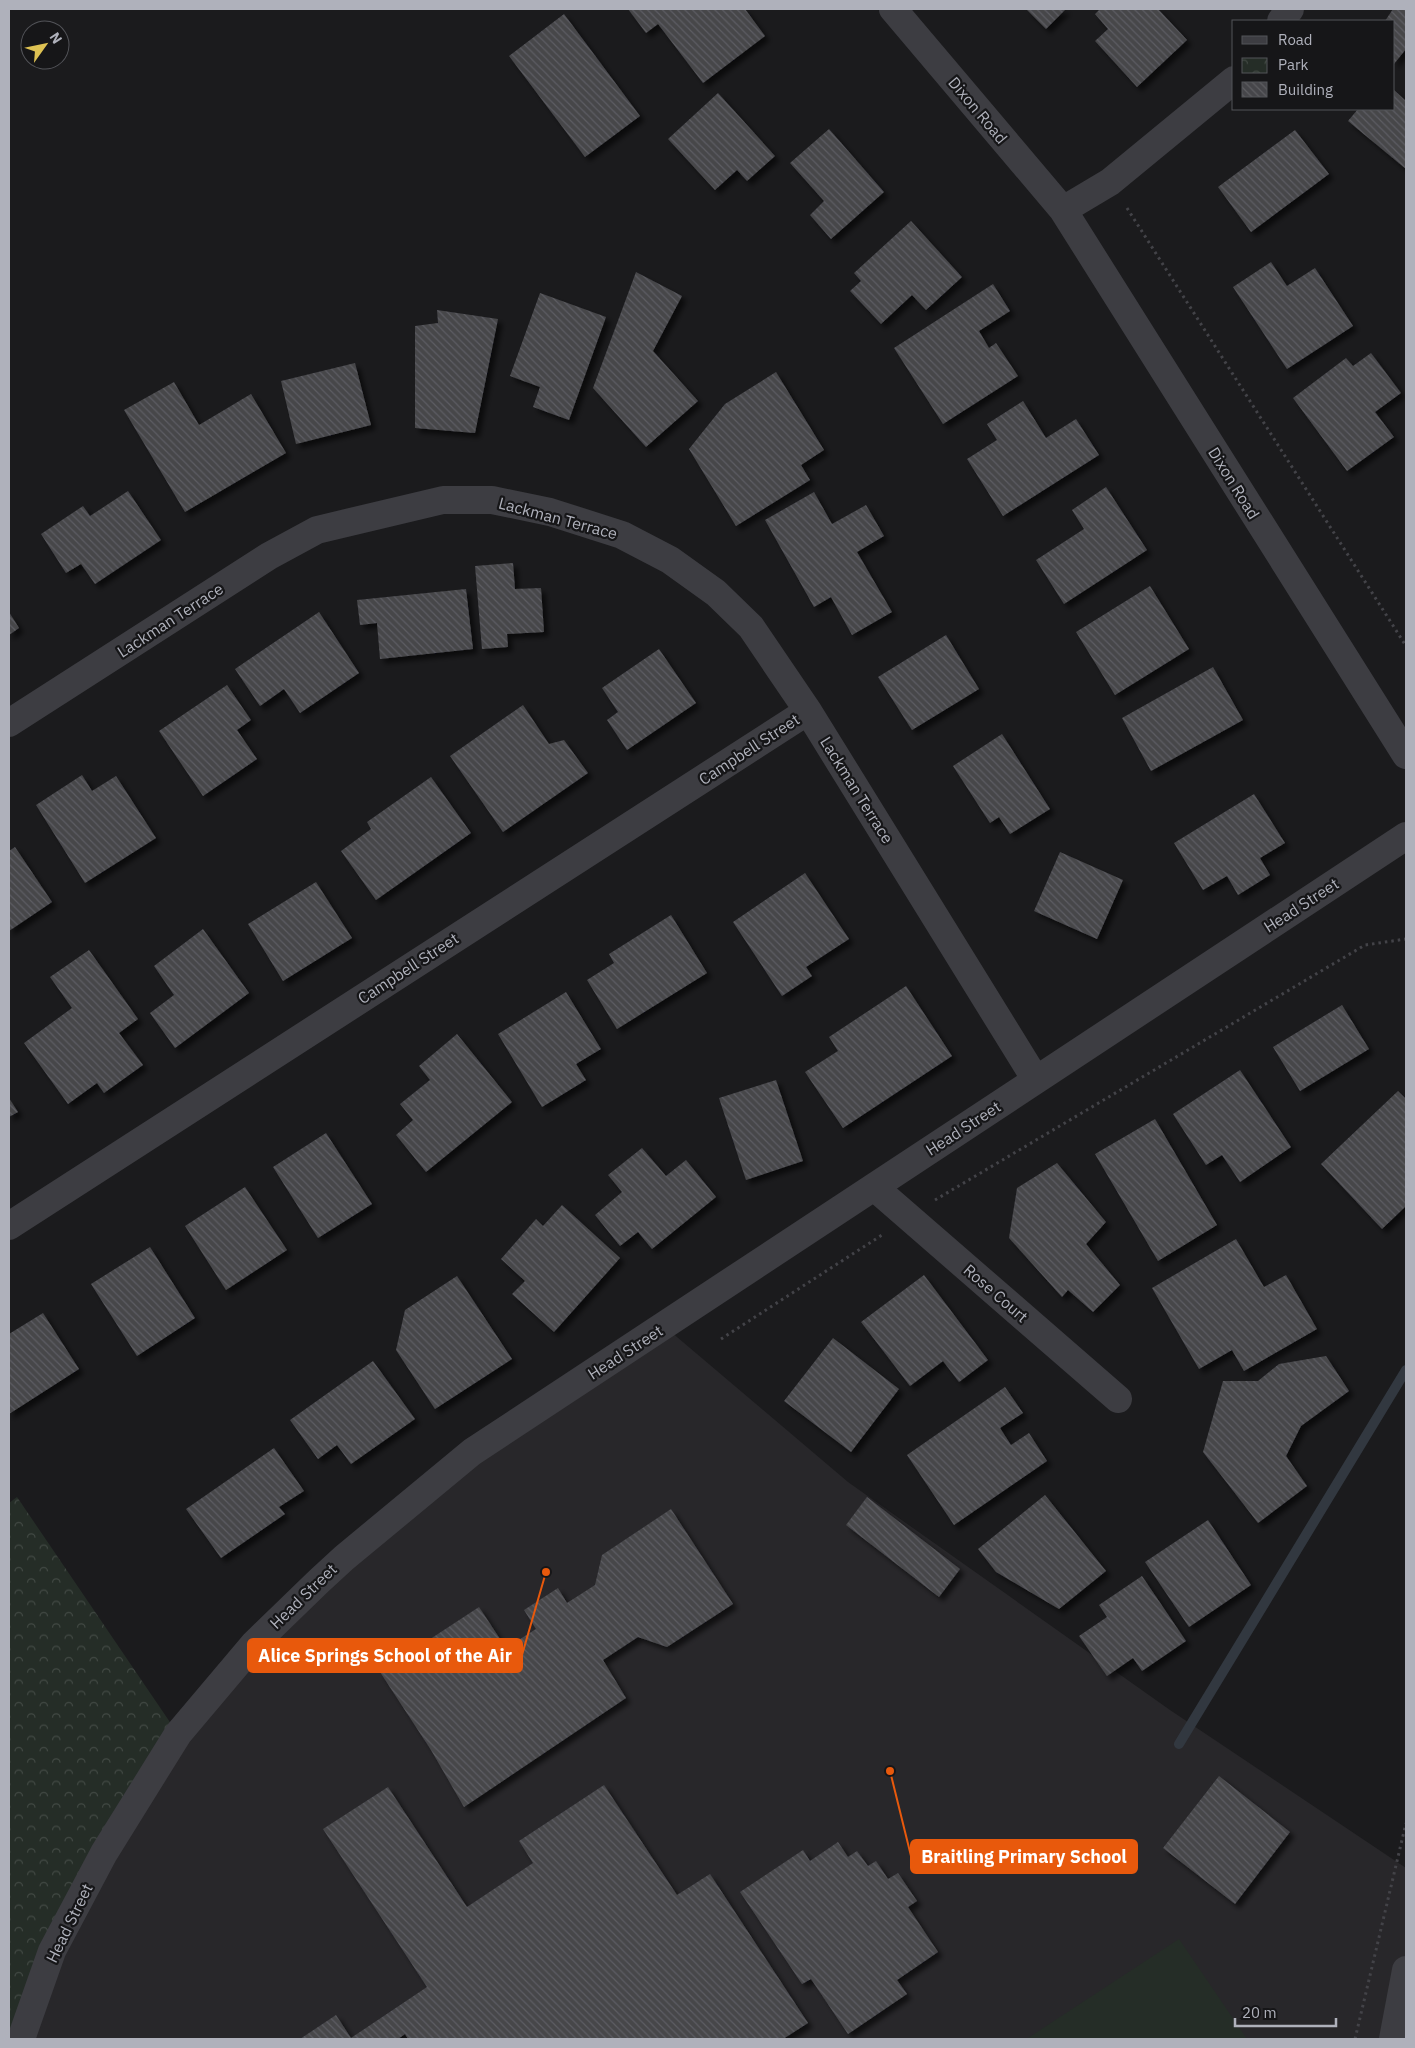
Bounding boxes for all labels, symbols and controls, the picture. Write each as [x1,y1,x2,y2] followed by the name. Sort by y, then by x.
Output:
[20,20,70,70] north arrow
[1232,20,1395,110] legend
[46,29,66,47] text: N
[1278,30,1313,49] text: Road
[1278,55,1308,74] text: Park
[944,72,1012,148] street label: Dixon Road
[1278,80,1333,99] text: Building
[1204,443,1264,523] street label: Dixon Road
[496,493,620,544] street label: Lackman Terrace
[113,578,227,662] street label: Lackman Terrace
[695,709,803,789] street label: Campbell Street
[816,733,898,847] street label: Lackman Terrace
[1260,873,1342,937] street label: Head Street
[354,928,462,1008] street label: Campbell Street
[922,1096,1004,1160] street label: Head Street
[960,1260,1032,1326] street label: Rose Court
[584,1320,666,1384] street label: Head Street
[265,1559,341,1633] street label: Head Street
[248,1639,522,1672] callout: Alice Springs School of the Air
[258,1644,512,1667] text: Alice Springs School of the Air
[911,1840,1137,1873] callout: Braitling Primary School
[921,1845,1127,1868] text: Braitling Primary School
[41,1880,97,1966] street label: Head Street
[1235,1996,1336,2028] scale bar
[1242,2003,1277,2022] text: 20 m

